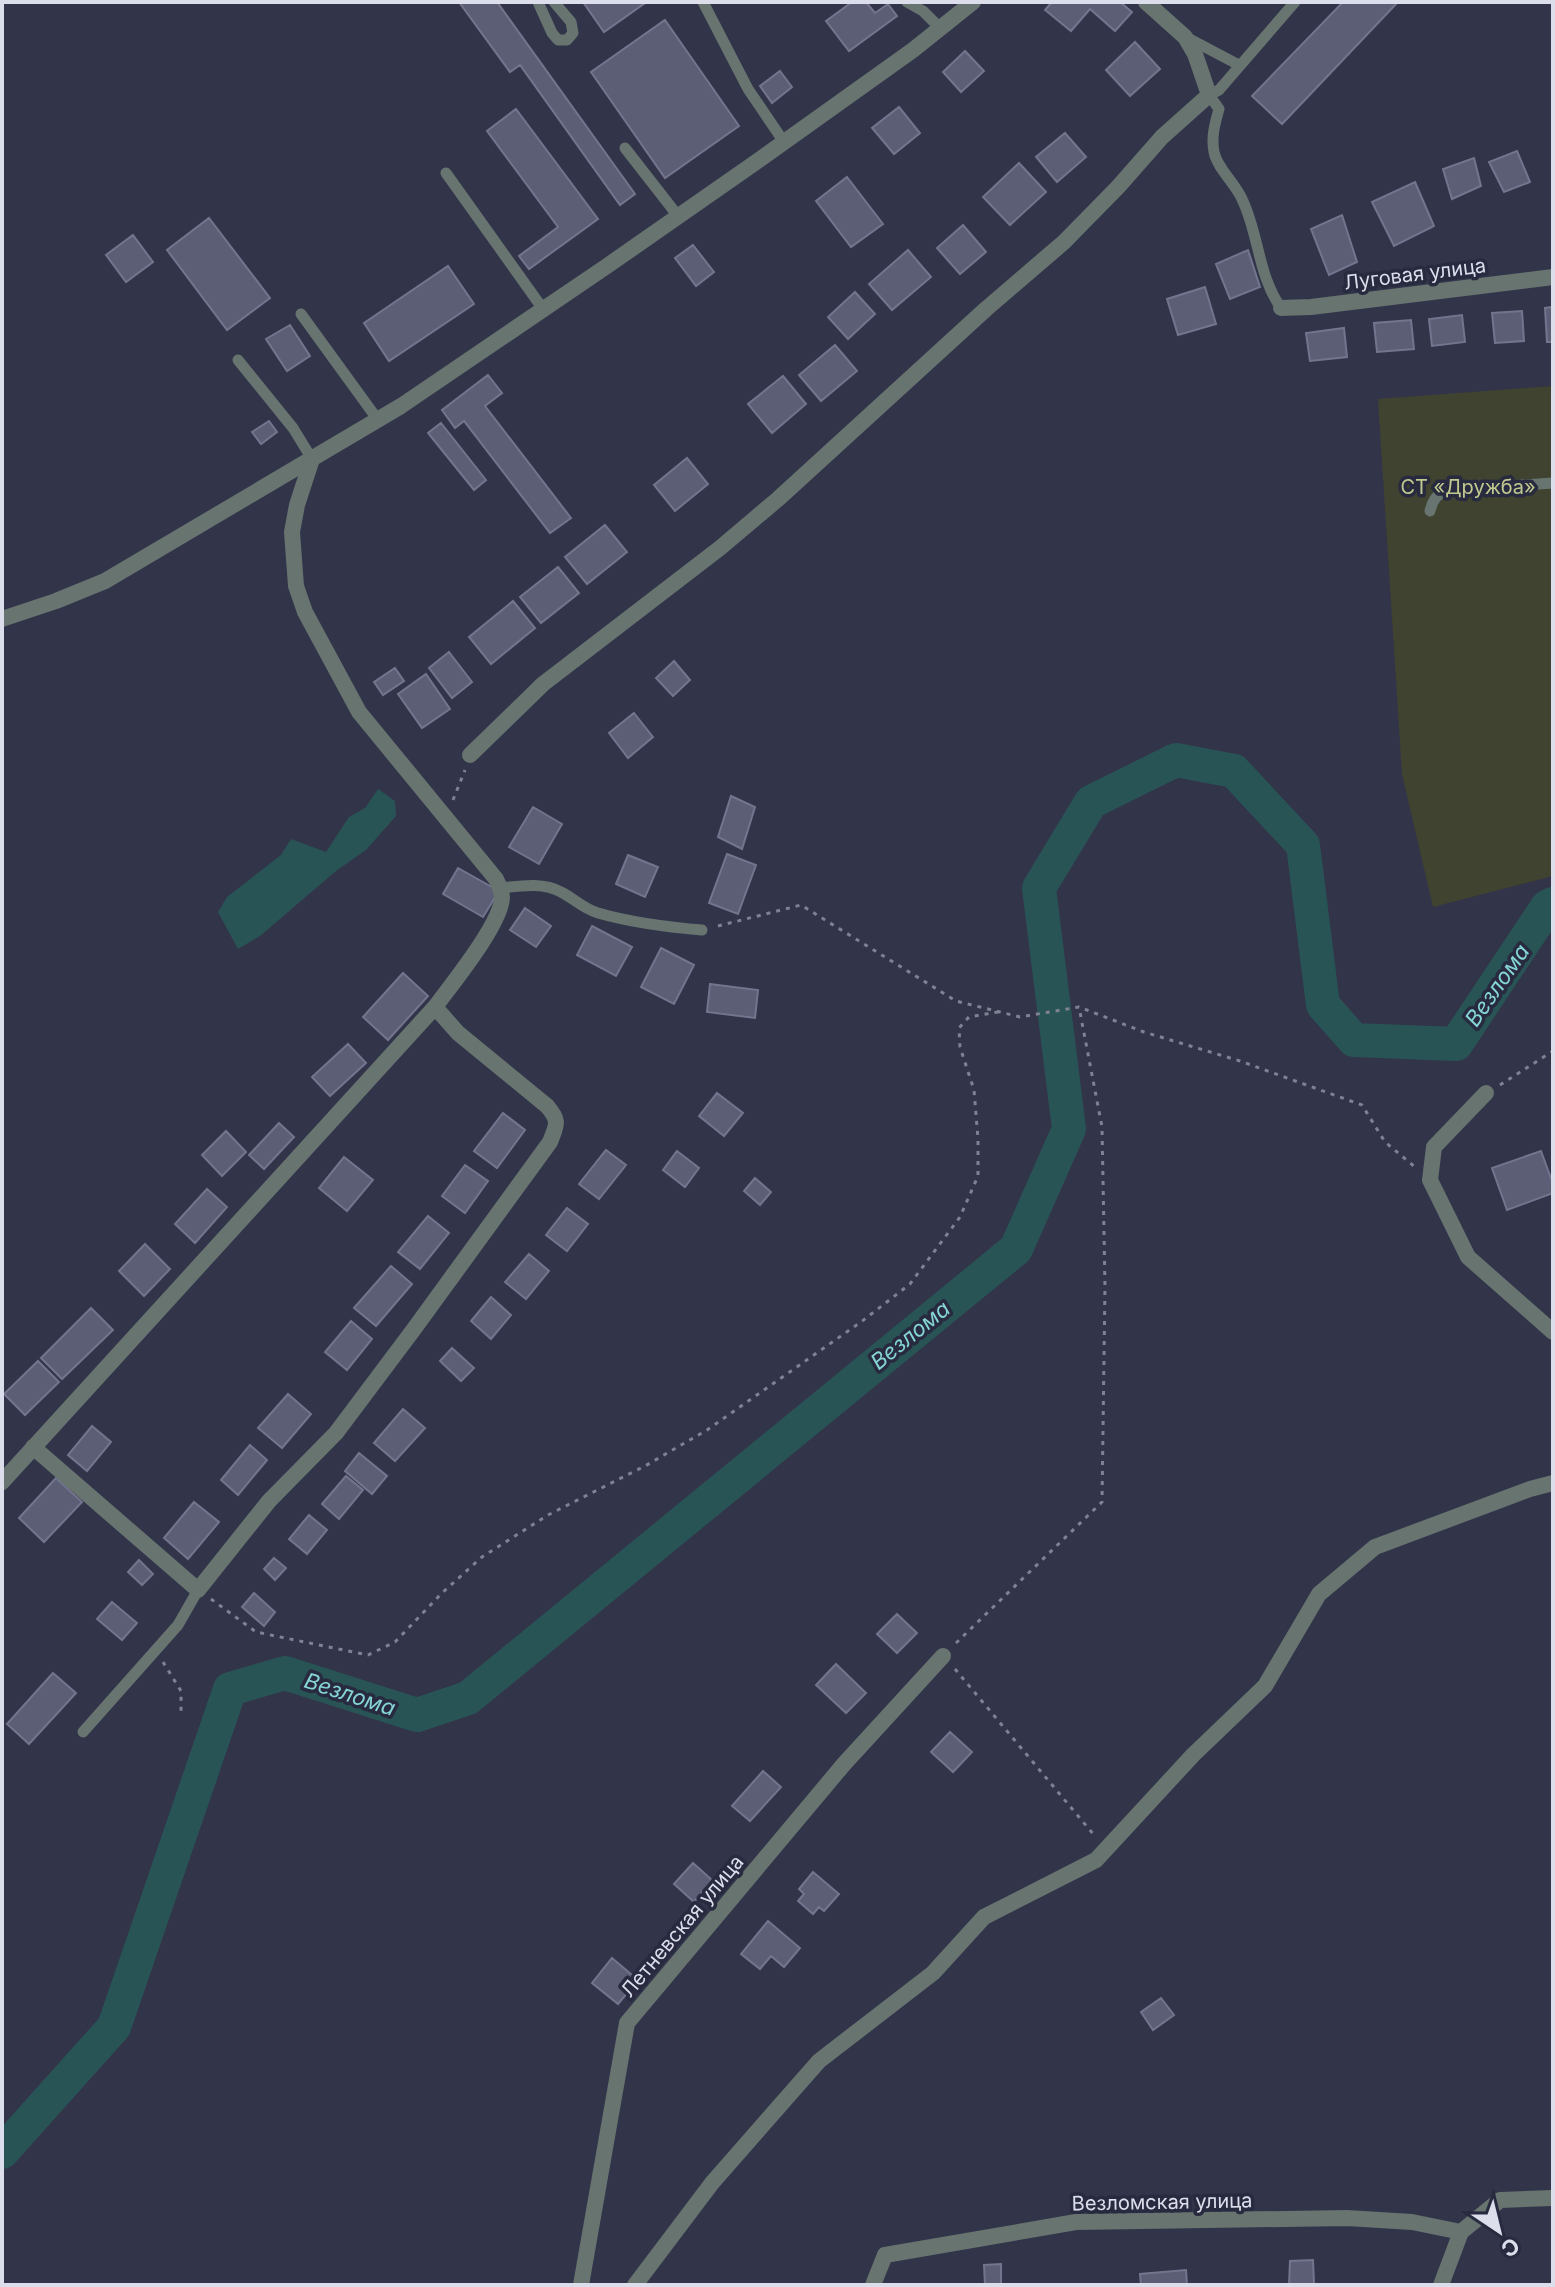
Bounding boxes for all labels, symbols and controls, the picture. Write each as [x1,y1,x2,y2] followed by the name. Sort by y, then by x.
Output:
[1343,253,1487,295] street label: Луговая улица
[1400,475,1536,499] park label: СТ «Дружба»
[1459,939,1535,1031] water label: Везлома
[865,1295,955,1375] water label: Везлома
[301,1667,399,1721] water label: Везлома
[616,1850,748,2002] street label: Летневская улица
[1072,2188,1252,2216] street label: Везломская улица
[1459,2191,1539,2271] north arrow
[1496,2232,1525,2263] text: С

